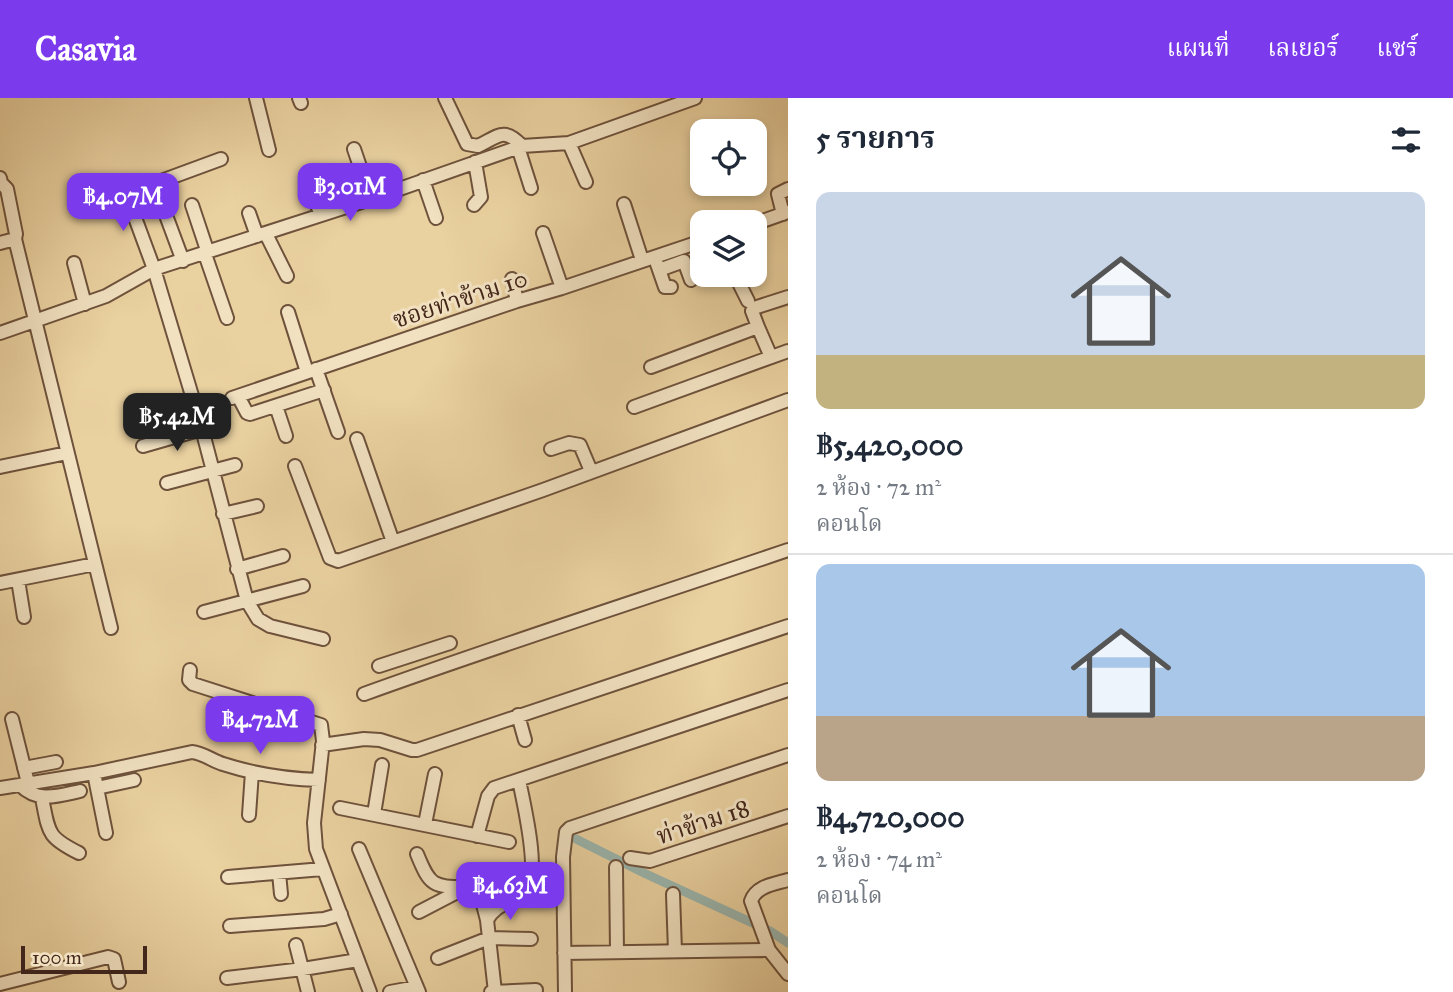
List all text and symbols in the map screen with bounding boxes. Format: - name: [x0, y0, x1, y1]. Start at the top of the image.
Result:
- text: Casavia: [35, 29, 136, 69]
- text: แผนที่: [1167, 33, 1230, 63]
- text: เลเยอร์: [1268, 33, 1339, 63]
- text: แชร์: [1377, 33, 1418, 63]
- map controls: [690, 119, 767, 287]
- button: locate: [690, 119, 767, 196]
- text: 5 รายการ: [816, 120, 935, 156]
- icon: filters: [1387, 121, 1425, 159]
- pin: ฿3.01M: [293, 164, 407, 223]
- text: ฿3.01M: [314, 172, 386, 200]
- pin: ฿4.07M: [66, 174, 180, 233]
- text: ฿4.07M: [83, 182, 163, 210]
- button: layers: [690, 210, 767, 287]
- icon: home: [1058, 238, 1184, 364]
- street label: ซอยท่าข้าม 10: [389, 263, 531, 335]
- pin: ฿5.42M: [120, 394, 234, 453]
- text: ฿5.42M: [139, 402, 215, 430]
- text: ฿5,420,000: [816, 427, 963, 463]
- text: 2 ห้อง · 72 m²: [816, 473, 941, 501]
- text: คอนโด: [816, 509, 883, 537]
- icon: home: [1058, 610, 1184, 736]
- pin: ฿4.72M: [203, 696, 317, 756]
- text: ฿4.72M: [222, 705, 298, 733]
- street label: ท่าข้าม 18: [653, 793, 753, 851]
- text: ฿4,720,000: [816, 799, 965, 835]
- text: 2 ห้อง · 74 m²: [816, 845, 942, 873]
- pin: ฿4.63M: [453, 862, 567, 922]
- text: ฿4.63M: [472, 871, 548, 899]
- text: คอนโด: [816, 881, 883, 909]
- scale bar: [21, 943, 147, 975]
- text: 100 m: [32, 946, 82, 969]

